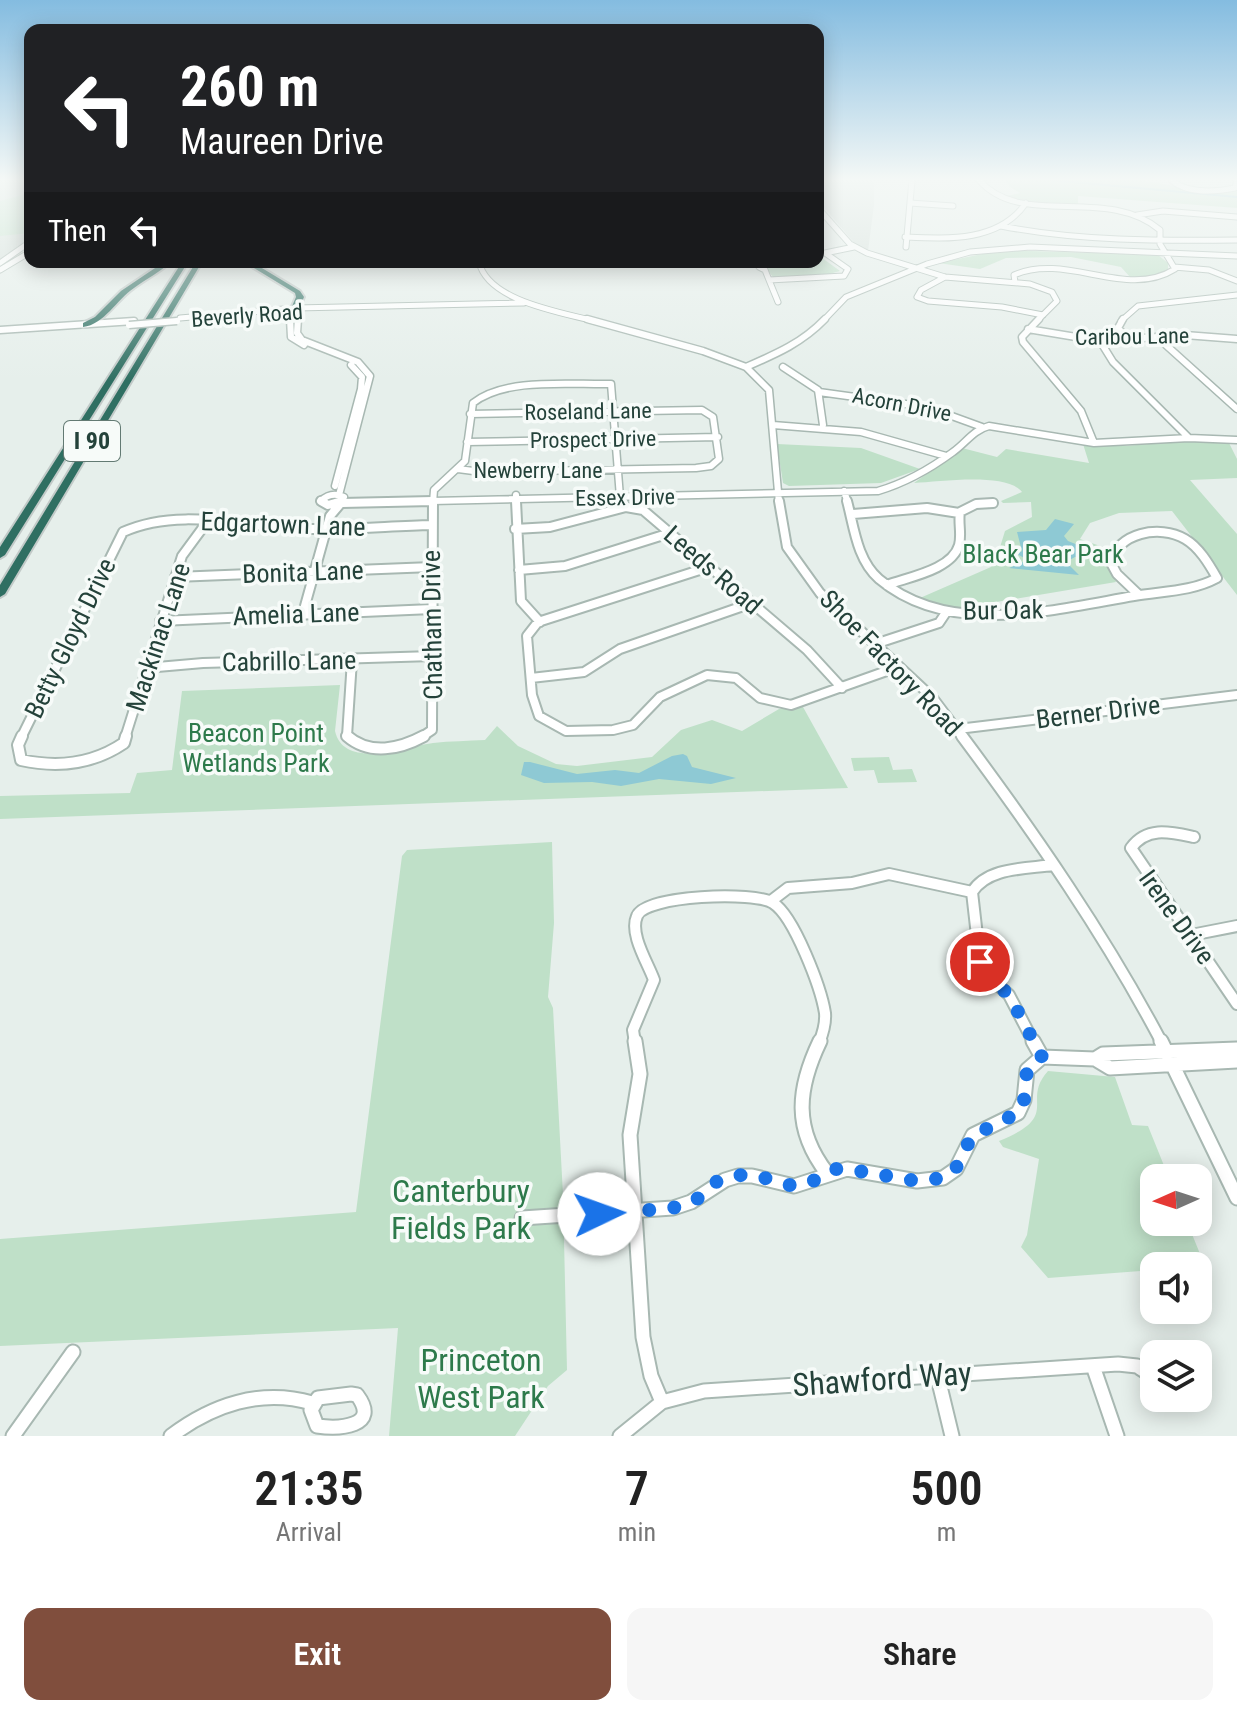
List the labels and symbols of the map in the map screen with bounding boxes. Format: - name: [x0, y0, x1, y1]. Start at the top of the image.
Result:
- street label: Beverly Road: [190, 299, 304, 332]
- street label: Caribou Lane: [1075, 323, 1189, 350]
- street label: Acorn Drive: [850, 383, 953, 426]
- street label: Roseland Lane: [524, 398, 652, 425]
- road number: I 90: [64, 421, 120, 461]
- street label: Prospect Drive: [530, 426, 656, 453]
- street label: Newberry Lane: [473, 458, 603, 483]
- street label: Essex Drive: [575, 484, 675, 511]
- street label: Edgartown Lane: [200, 506, 366, 542]
- street label: Leeds Road: [658, 519, 768, 621]
- park label: Black Bear Park: [962, 539, 1124, 569]
- street label: Chatham Drive: [416, 550, 448, 700]
- street label: Betty Gloyd Drive: [18, 553, 122, 723]
- street label: Bonita Lane: [242, 555, 364, 589]
- street label: Mackinac Lane: [120, 559, 196, 715]
- street label: Shoe Factory Road: [814, 584, 968, 742]
- street label: Bur Oak: [963, 594, 1044, 626]
- street label: Amelia Lane: [232, 597, 360, 631]
- street label: Cabrillo Lane: [222, 645, 356, 677]
- street label: Berner Drive: [1034, 690, 1162, 734]
- park label: Beacon Point Wetlands Park: [182, 718, 330, 778]
- street label: Irene Drive: [1133, 864, 1221, 970]
- pin: [946, 928, 1014, 996]
- north arrow: [1140, 1164, 1212, 1236]
- park label: Canterbury Fields Park: [391, 1172, 532, 1247]
- position arrow: [557, 1172, 641, 1256]
- park label: Princeton West Park: [417, 1341, 545, 1416]
- street label: Shawford Way: [791, 1354, 973, 1404]

